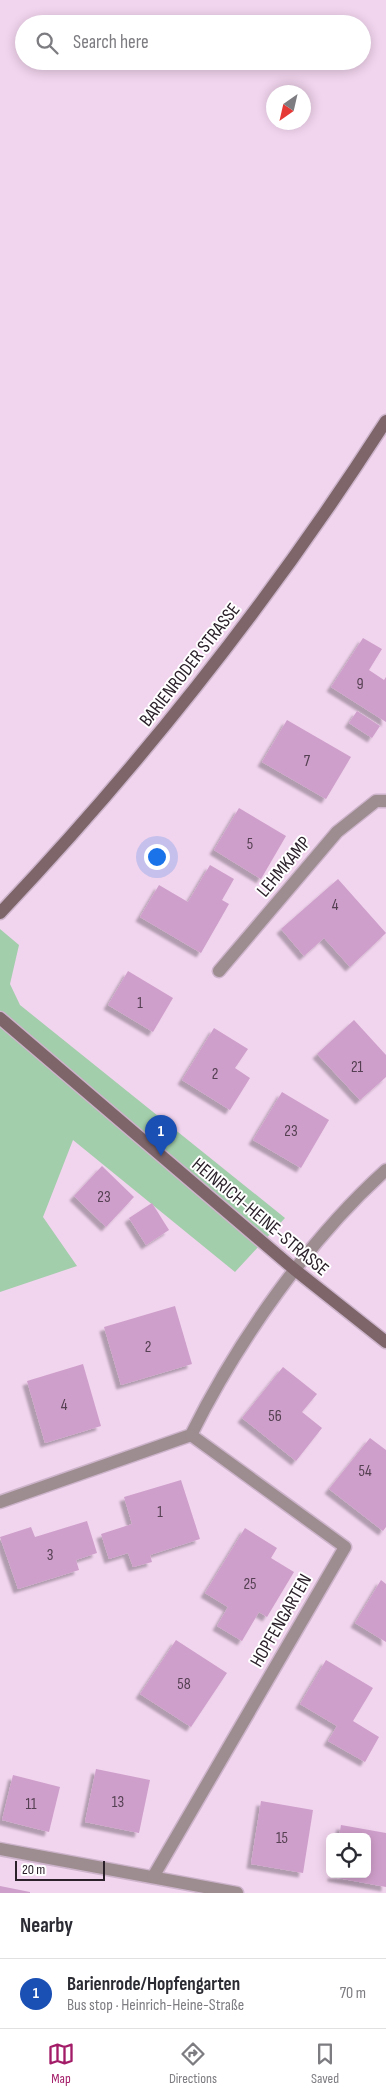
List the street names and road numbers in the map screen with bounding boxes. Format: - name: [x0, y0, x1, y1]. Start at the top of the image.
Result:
- street label: BARIENRODER STRASSE: [135, 599, 245, 731]
- street label: LEHMKAMP: [252, 832, 316, 902]
- street label: HEINRICH-HEINE-STRASSE: [187, 1153, 333, 1281]
- street label: HOPFENGARTEN: [245, 1570, 317, 1671]

